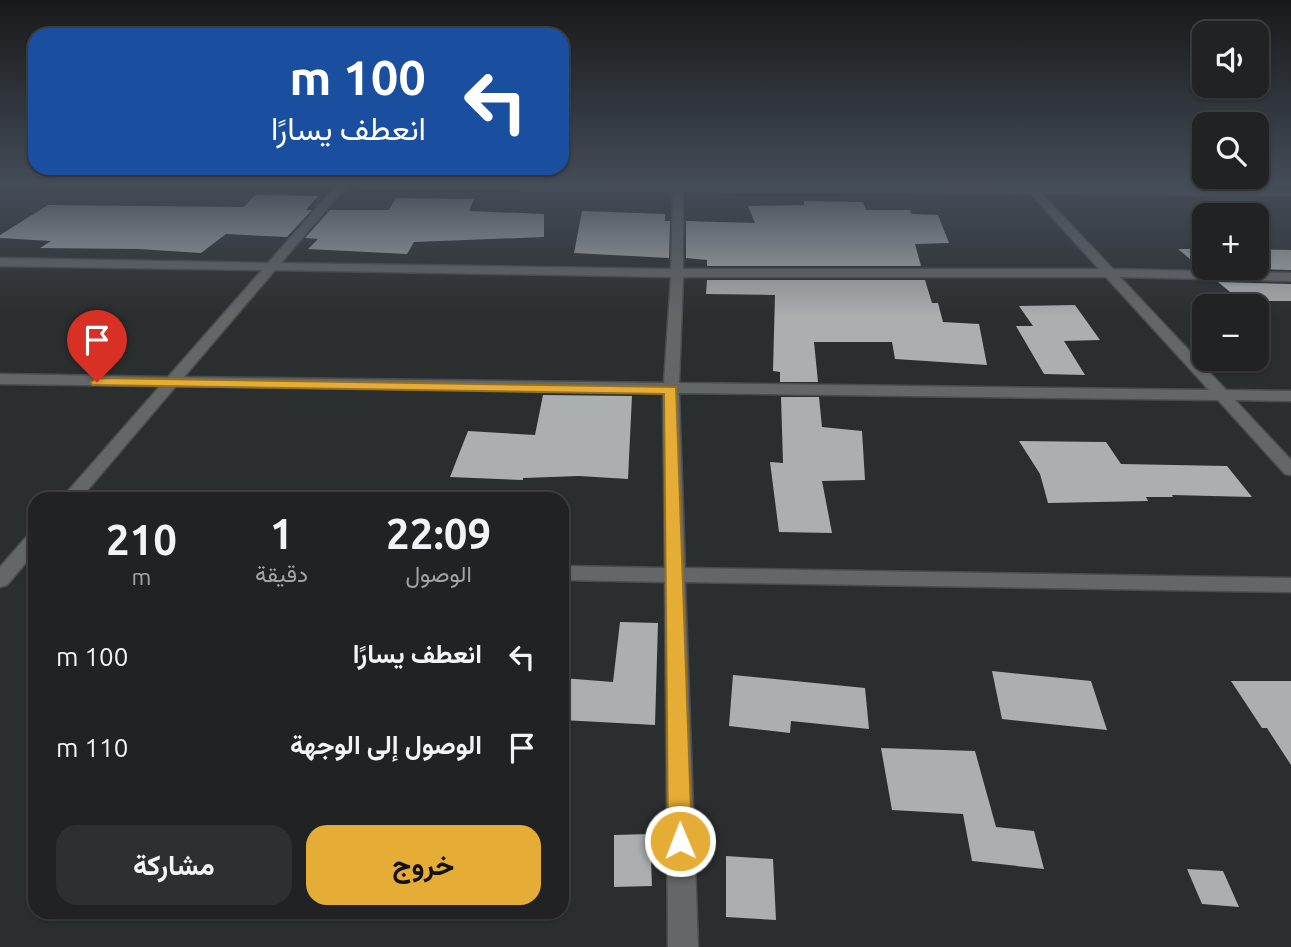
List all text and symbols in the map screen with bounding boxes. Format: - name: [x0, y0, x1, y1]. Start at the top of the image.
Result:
- map controls: [1192, 21, 1269, 371]
- button: sound: [1192, 21, 1269, 98]
- text: 100 m: [289, 49, 426, 104]
- icon: left: [450, 56, 541, 147]
- text: انعطف يسارًا: [271, 110, 426, 146]
- button: search: [1192, 112, 1269, 189]
- button: +: [1192, 203, 1269, 280]
- button: −: [1192, 294, 1269, 371]
- pin: [67, 310, 127, 382]
- icon: arrive: [78, 321, 116, 359]
- text: 1: [270, 510, 293, 557]
- text: 22:09: [386, 510, 491, 557]
- text: 210: [106, 516, 177, 563]
- text: دقيقة: [255, 561, 308, 586]
- text: الوصول: [405, 561, 472, 586]
- text: m: [132, 564, 151, 589]
- icon: left: [503, 638, 541, 676]
- text: انعطف يسارًا: [353, 639, 482, 668]
- text: 100 m: [56, 642, 128, 671]
- icon: arrive: [503, 729, 541, 767]
- text: الوصول إلى الوجهة: [290, 730, 482, 759]
- text: 110 m: [56, 733, 128, 762]
- position arrow: [643, 804, 717, 878]
- button: مشاركة: [56, 825, 292, 905]
- button: خروج: [306, 825, 541, 905]

